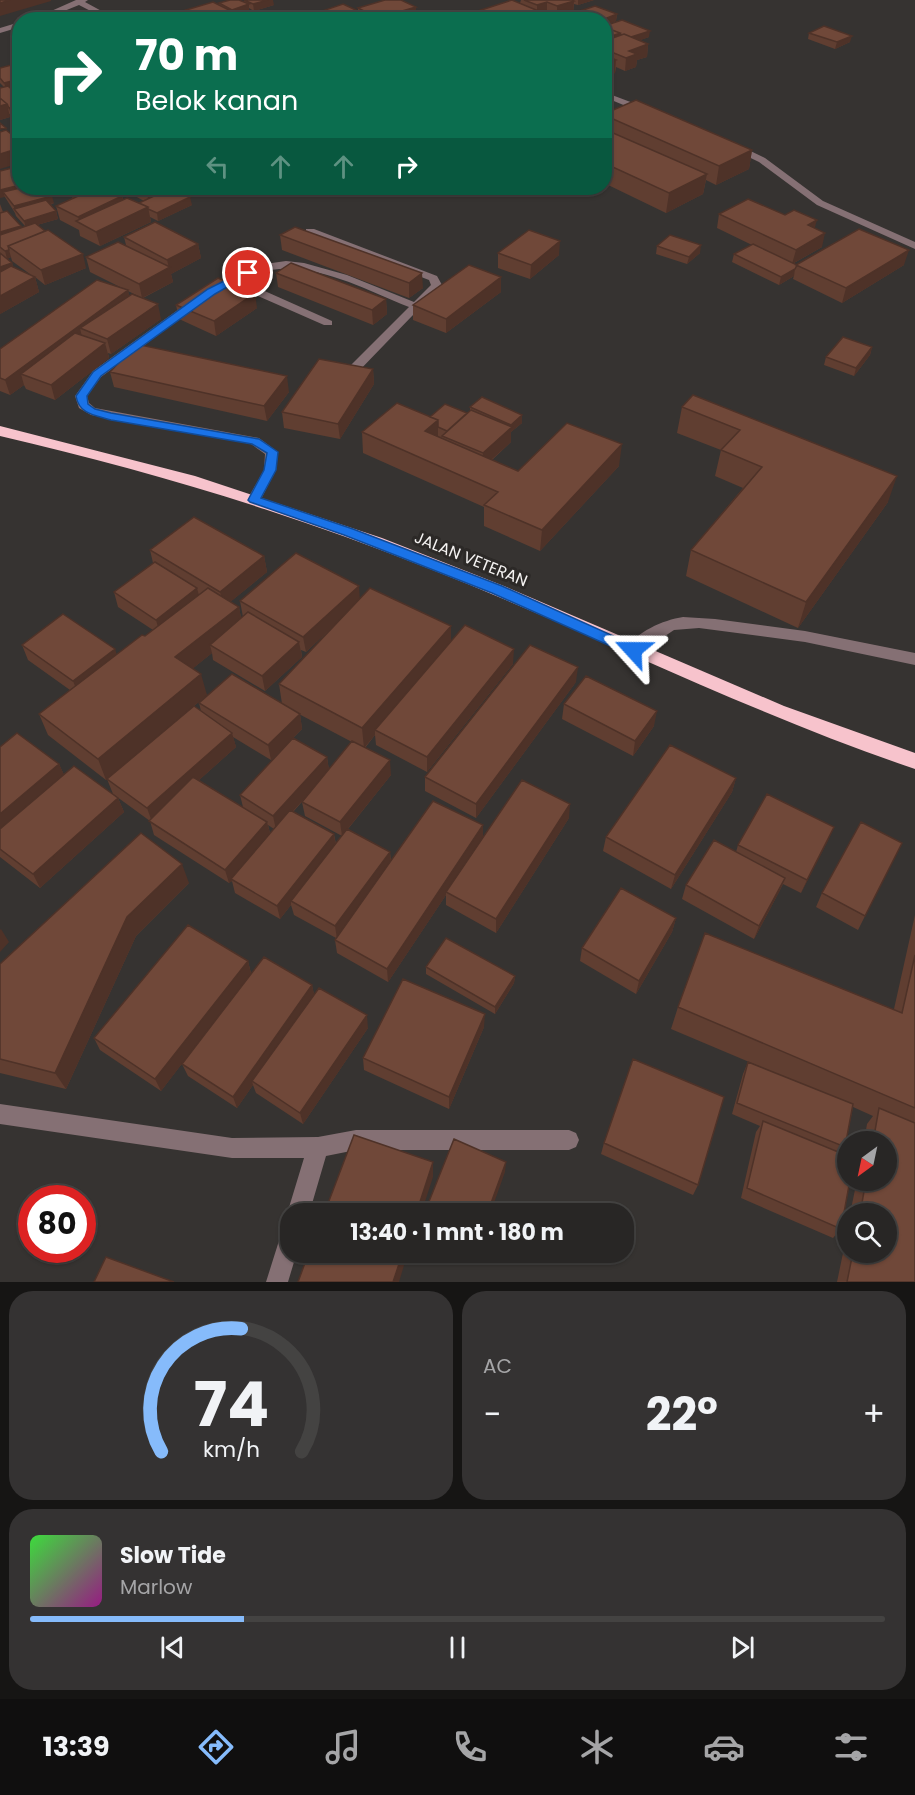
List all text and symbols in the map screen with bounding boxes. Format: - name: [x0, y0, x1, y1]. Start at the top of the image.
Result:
- text: 70 m: [135, 26, 238, 85]
- icon: right: [36, 36, 114, 114]
- text: Belok kanan: [135, 82, 298, 119]
- icon: left: [201, 150, 234, 183]
- icon: ahead: [264, 150, 297, 183]
- icon: ahead: [327, 150, 360, 183]
- icon: right: [390, 150, 423, 183]
- pin: [222, 247, 273, 298]
- icon: arrive: [231, 256, 264, 289]
- street label: JALAN VETERAN: [411, 526, 531, 592]
- position arrow: [601, 618, 665, 682]
- north arrow: [837, 1131, 897, 1191]
- map controls: [837, 1131, 897, 1263]
- speed limit sign: 80: [18, 1185, 96, 1263]
- button: search: [837, 1203, 897, 1263]
- text: 13:40 · 1 mnt · 180 m: [350, 1217, 564, 1248]
- text: AC: [483, 1352, 512, 1380]
- text: 74: [193, 1360, 269, 1448]
- text: 22°: [646, 1383, 718, 1446]
- text: −: [483, 1391, 501, 1438]
- text: +: [862, 1391, 885, 1438]
- text: km/h: [202, 1435, 260, 1466]
- text: Slow Tide: [120, 1540, 226, 1571]
- text: Marlow: [120, 1573, 192, 1601]
- icon: previous: [156, 1631, 189, 1664]
- icon: pause: [441, 1631, 474, 1664]
- icon: next: [726, 1631, 759, 1664]
- icon: directions: [195, 1726, 237, 1768]
- icon: music: [322, 1726, 364, 1768]
- icon: phone: [449, 1726, 491, 1768]
- icon: climate: [576, 1726, 618, 1768]
- icon: car: [703, 1726, 745, 1768]
- icon: filters: [830, 1726, 872, 1768]
- text: 13:39: [43, 1728, 110, 1765]

